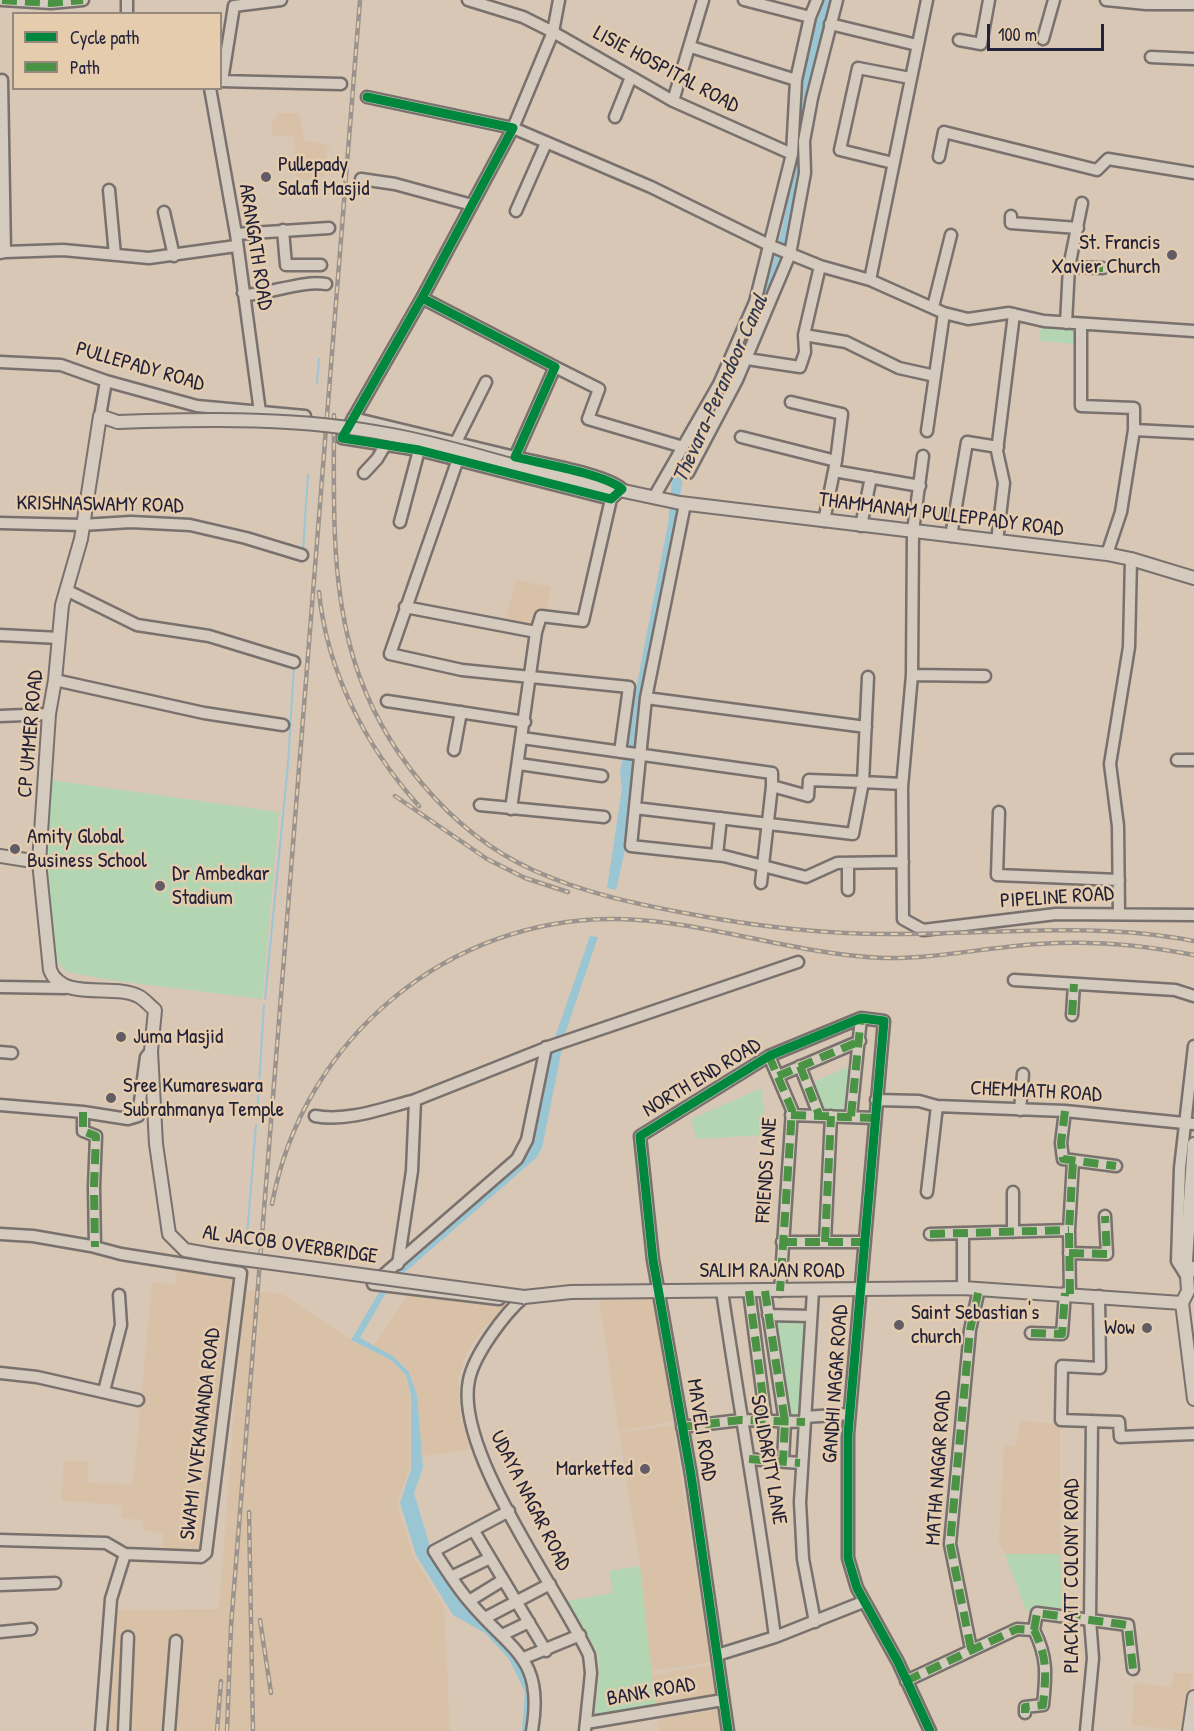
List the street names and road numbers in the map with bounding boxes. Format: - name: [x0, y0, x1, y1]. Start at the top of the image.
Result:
- street label: LISIE HOSPITAL ROAD: [589, 21, 743, 119]
- street label: ARANGATH ROAD: [233, 182, 277, 312]
- street label: PULLEPADY ROAD: [73, 337, 207, 397]
- street label: THAMMANAM PULLEPPADY ROAD: [817, 487, 1065, 543]
- street label: KRISHNASWAMY ROAD: [16, 491, 184, 519]
- street label: CP UMMER ROAD: [13, 669, 49, 799]
- street label: PIPELINE ROAD: [999, 881, 1115, 915]
- street label: NORTH END ROAD: [638, 1033, 766, 1123]
- street label: CHEMMATH ROAD: [970, 1076, 1102, 1108]
- street label: FRIENDS LANE: [751, 1116, 783, 1224]
- street label: AL JACOB OVERBRIDGE: [201, 1220, 379, 1270]
- street label: SALIM RAJAN ROAD: [699, 1258, 845, 1284]
- street label: GANDHI NAGAR ROAD: [818, 1304, 854, 1464]
- street label: SWAMI VIVEKANANDA ROAD: [176, 1327, 226, 1541]
- street label: MAVELI ROAD: [681, 1377, 721, 1483]
- street label: MATHA NAGAR ROAD: [921, 1390, 957, 1546]
- street label: SOLIDARITY LANE: [744, 1393, 792, 1527]
- street label: UDAYA NAGAR ROAD: [484, 1427, 576, 1575]
- street label: PLACKATT COLONY ROAD: [1059, 1479, 1085, 1673]
- street label: BANK ROAD: [605, 1672, 697, 1712]

